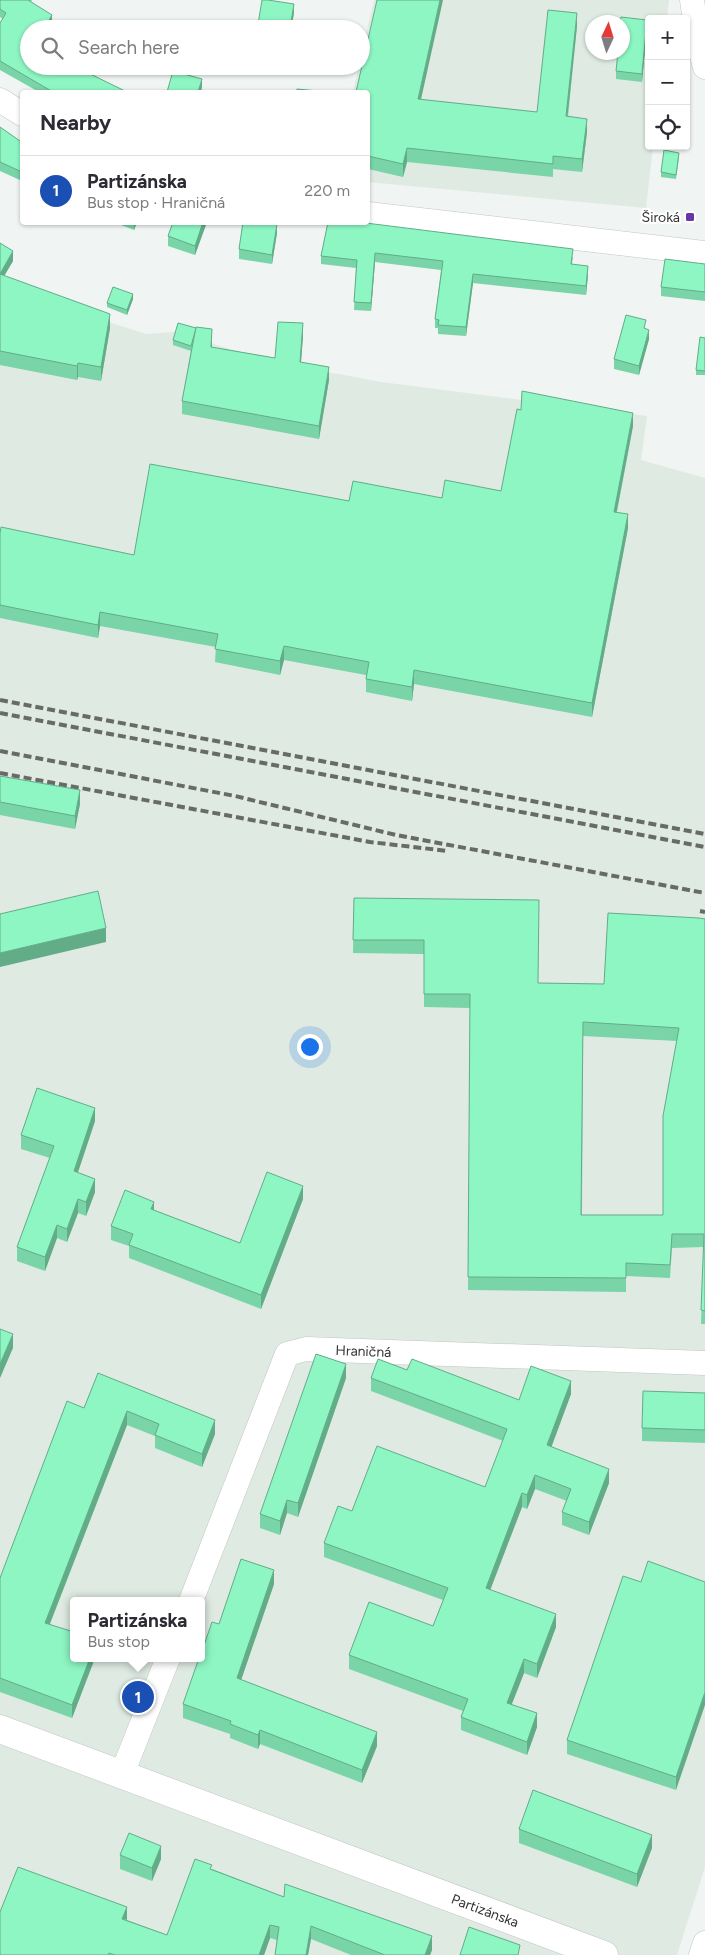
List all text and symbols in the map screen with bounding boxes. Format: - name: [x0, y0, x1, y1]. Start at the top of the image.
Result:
- north arrow: [585, 15, 630, 60]
- map controls: [645, 15, 690, 150]
- button: +: [645, 15, 690, 60]
- search box: [20, 20, 370, 75]
- icon: search: [38, 34, 66, 62]
- text: Search here: [78, 36, 180, 59]
- button: −: [645, 60, 690, 105]
- button: locate: [645, 105, 690, 150]
- text: Nearby: [40, 110, 111, 135]
- text: Partizánska: [87, 170, 187, 193]
- text: 1: [53, 181, 59, 200]
- text: 220 m: [304, 181, 350, 200]
- text: Bus stop · Hraničná: [87, 193, 225, 212]
- place label: Široká: [642, 209, 680, 226]
- marker: Široká: [684, 211, 696, 223]
- your location: [297, 1034, 323, 1060]
- street label: Hraničná: [335, 1342, 392, 1361]
- popup: [70, 1597, 205, 1662]
- text: Partizánska: [88, 1609, 187, 1632]
- text: Bus stop: [88, 1632, 150, 1651]
- pin: 1: [122, 1678, 154, 1716]
- street label: Partizánska: [449, 1891, 521, 1931]

